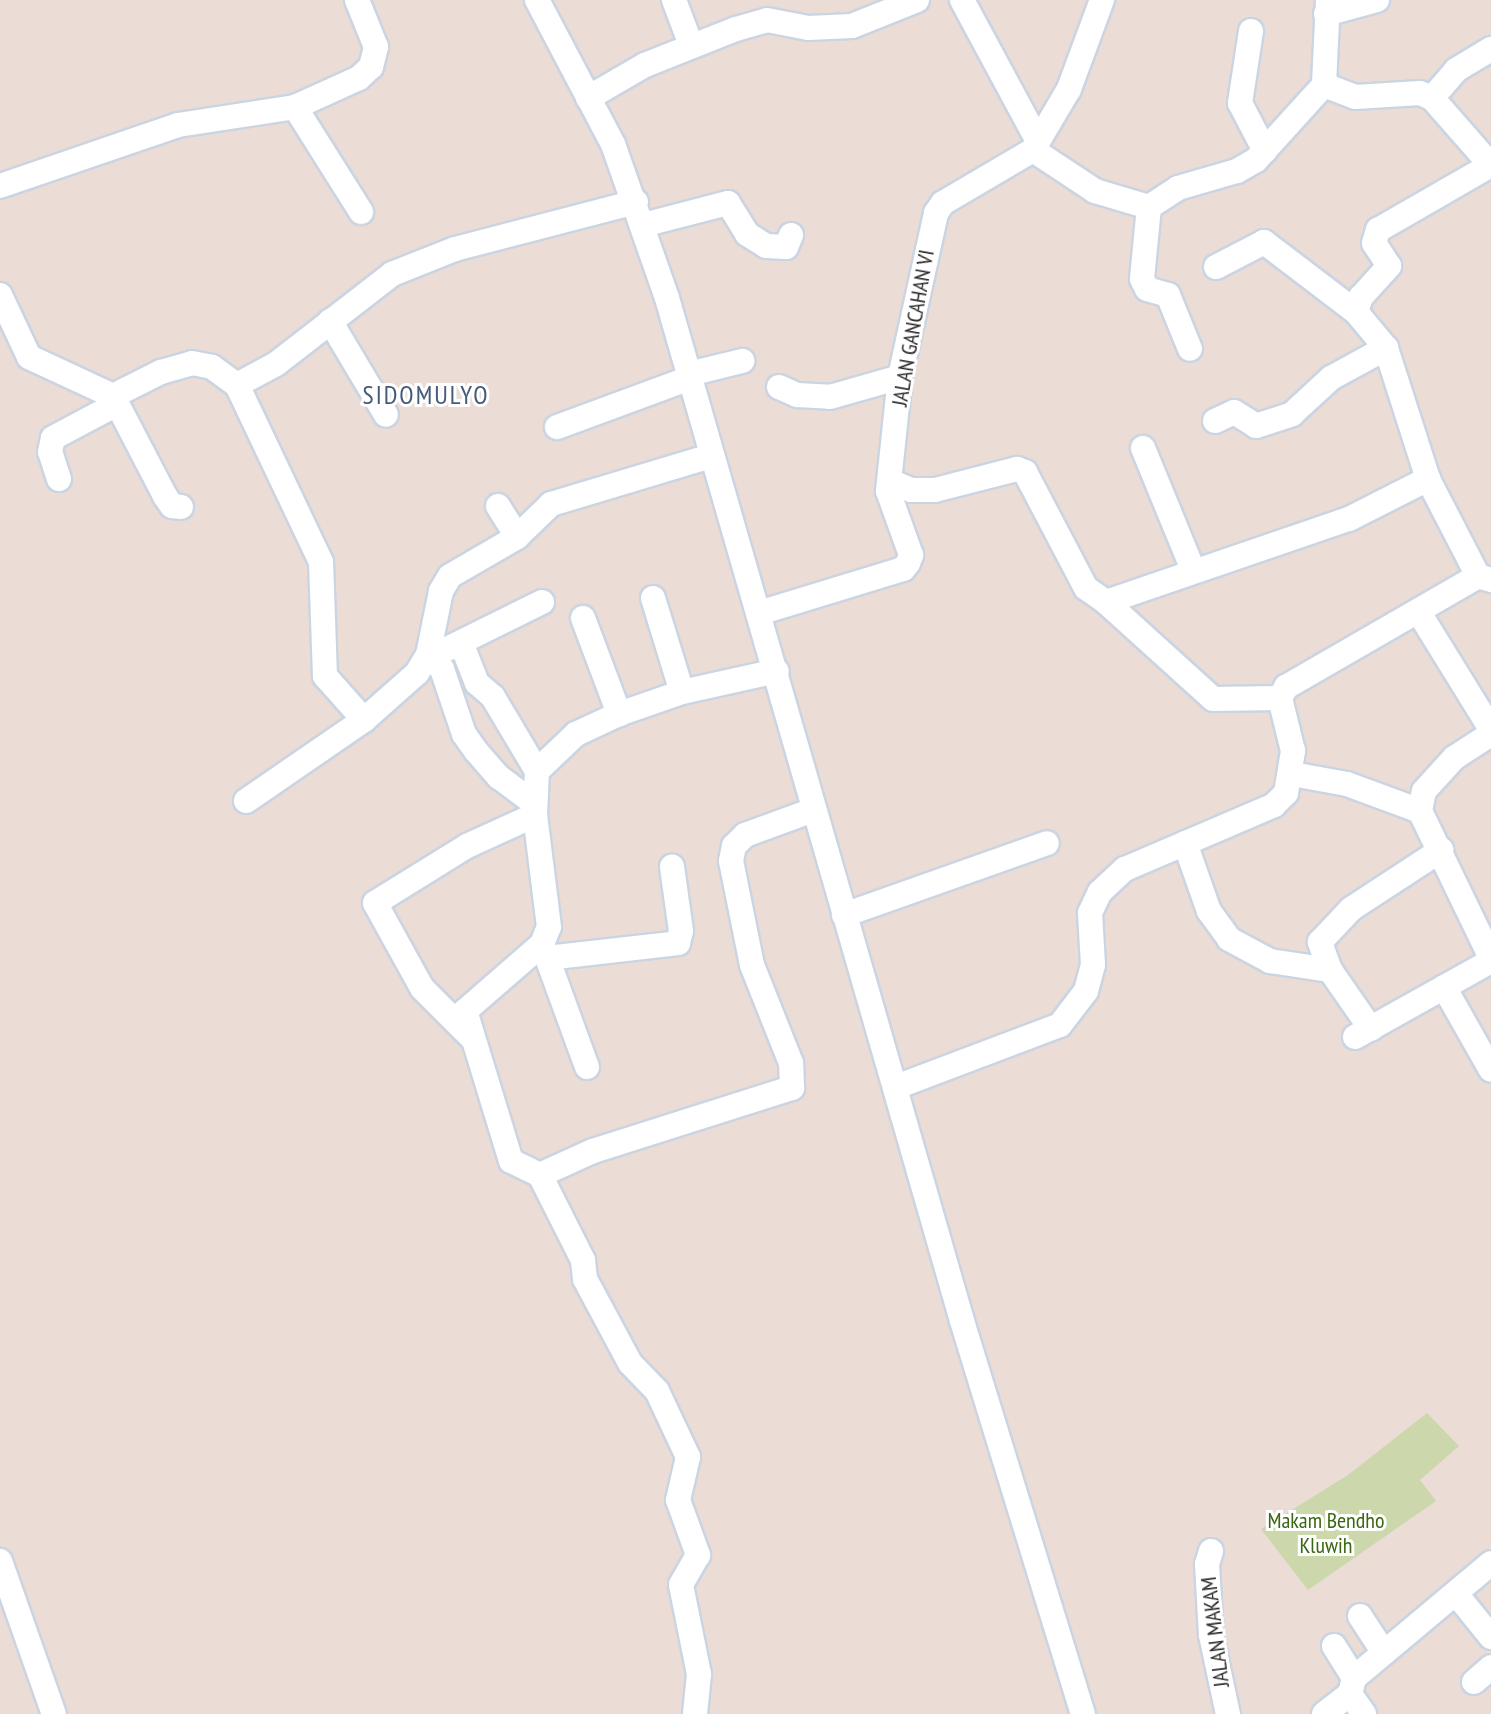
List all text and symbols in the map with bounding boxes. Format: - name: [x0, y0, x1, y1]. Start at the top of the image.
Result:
- street label: JALAN GANCAHAN VI: [886, 247, 940, 409]
- district label: SIDOMULYO: [363, 379, 489, 411]
- park label: Makam Bendho Kluwih: [1268, 1507, 1384, 1558]
- street label: JALAN MAKAM: [1195, 1575, 1235, 1689]

